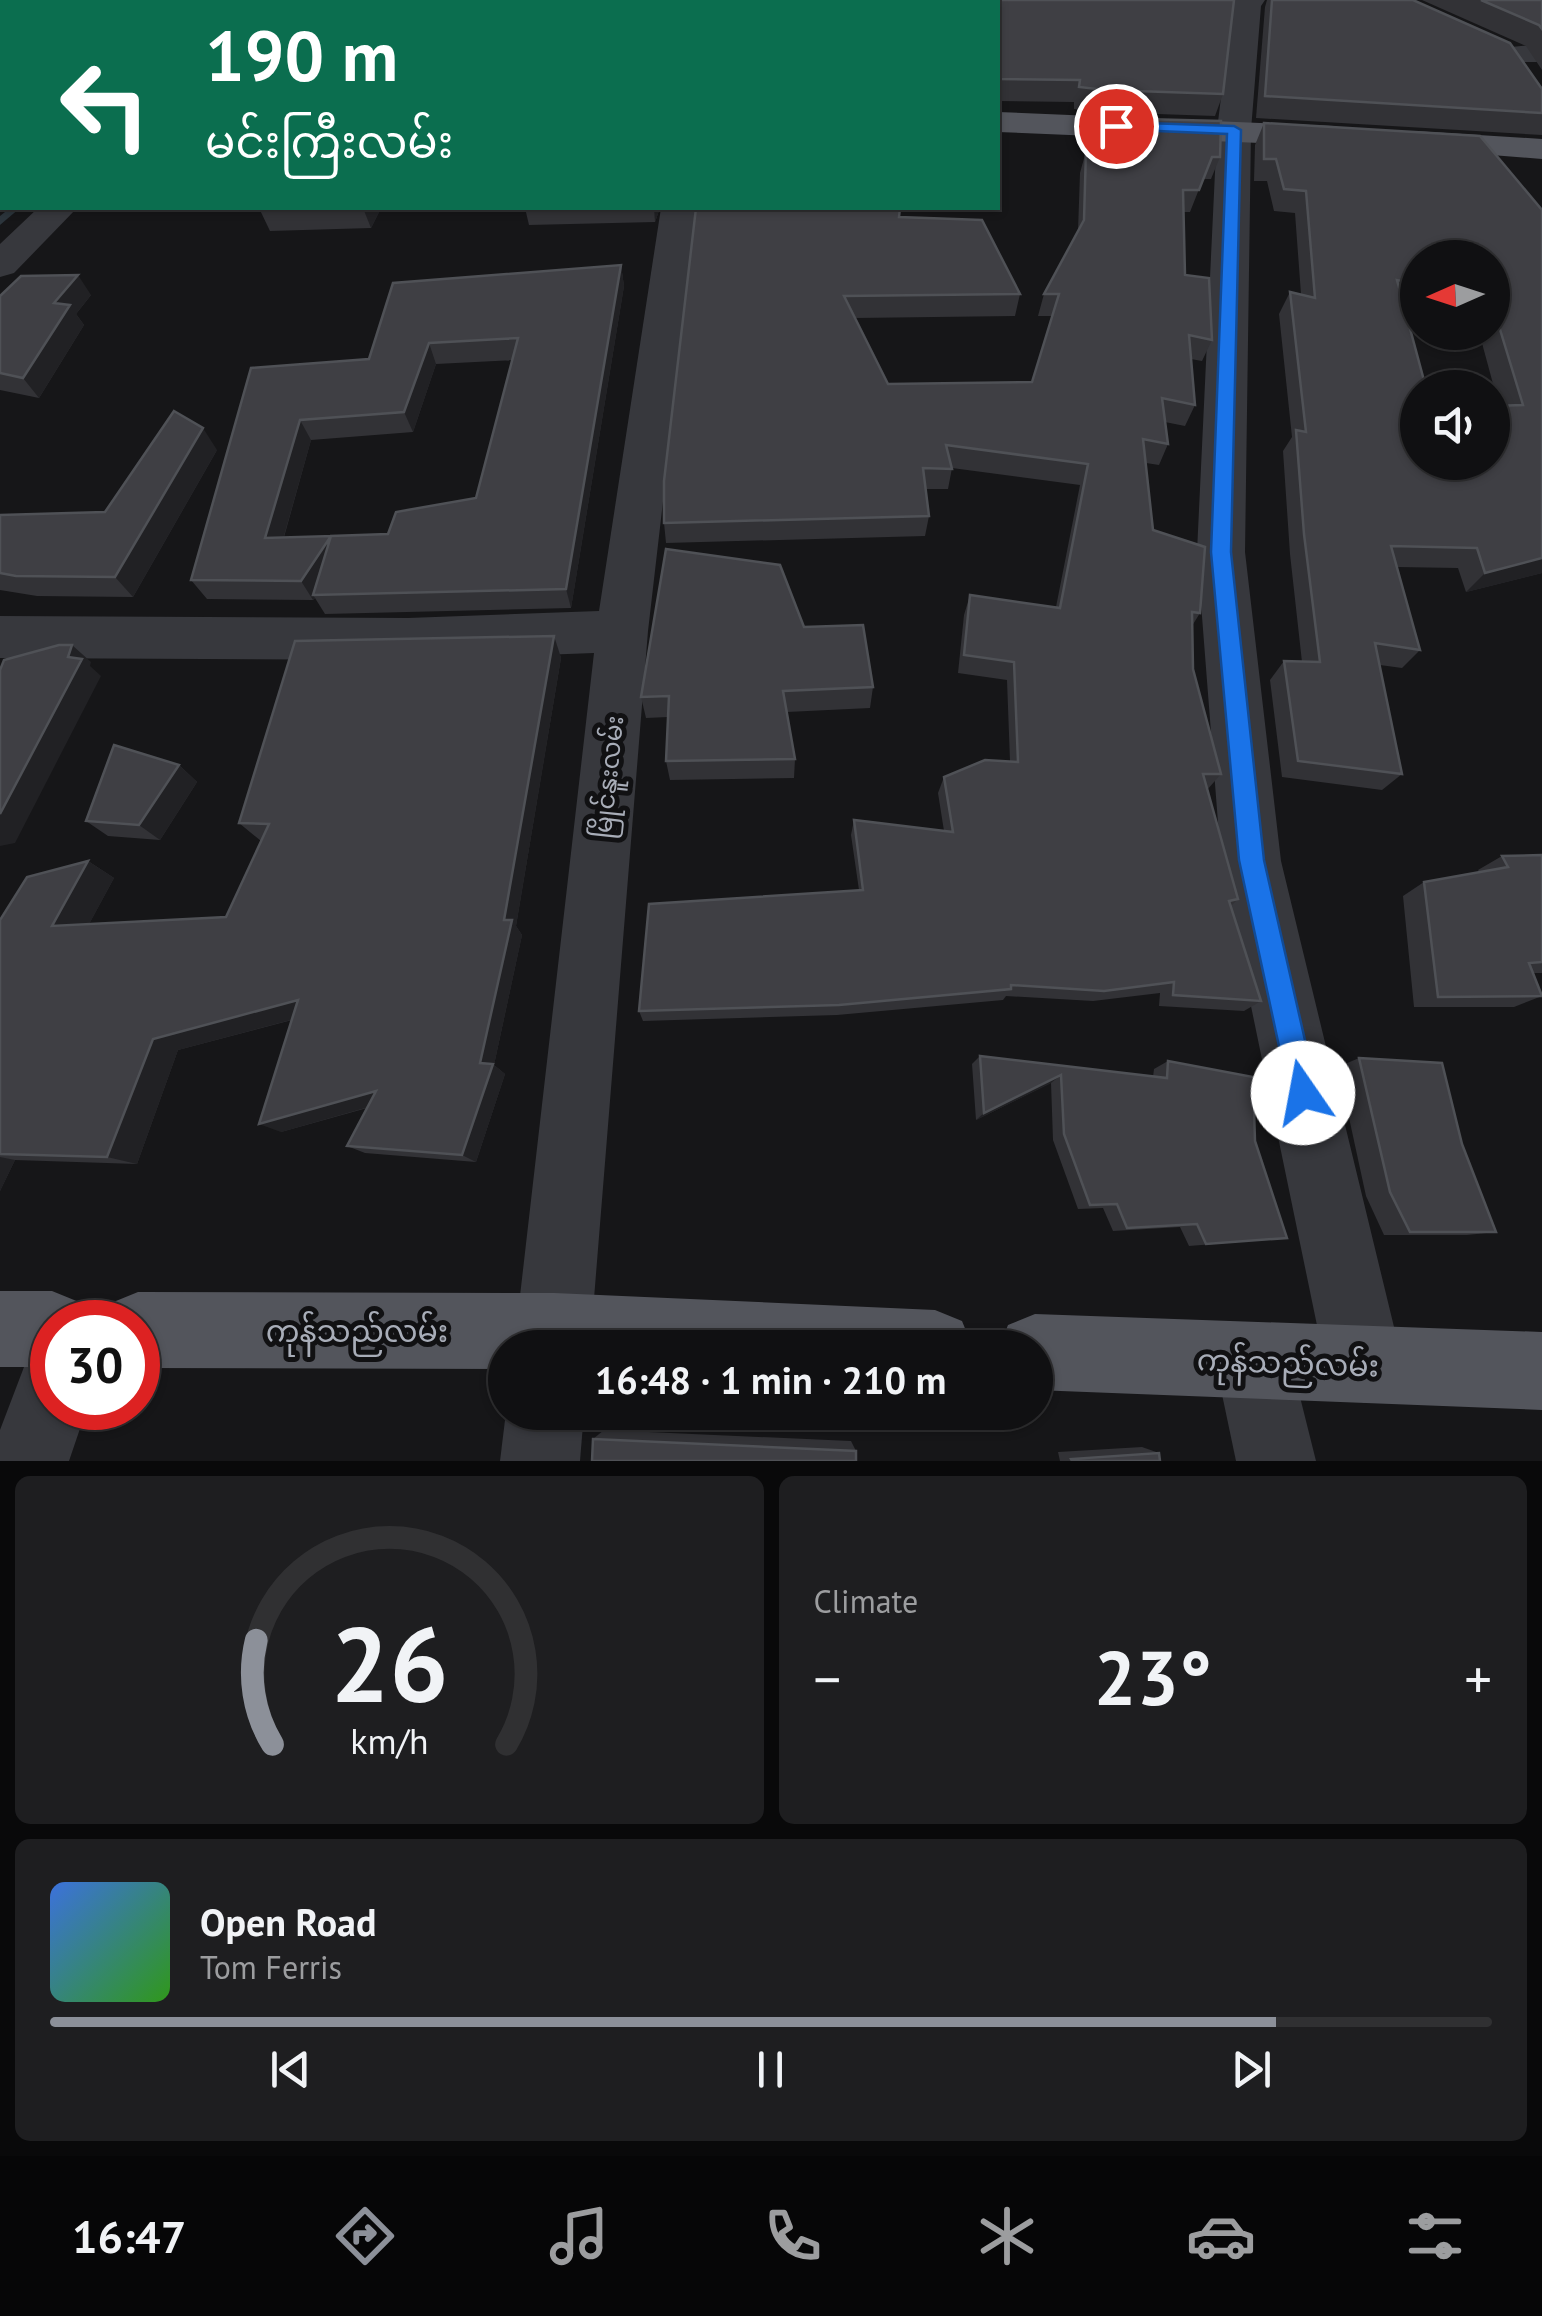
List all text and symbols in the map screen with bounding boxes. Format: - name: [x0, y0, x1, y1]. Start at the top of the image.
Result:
- text: 190 m: [205, 10, 398, 100]
- icon: left: [40, 40, 170, 170]
- pin: [1074, 84, 1159, 169]
- icon: arrive: [1089, 99, 1144, 154]
- text: မင်းကြီးလမ်း: [205, 112, 453, 170]
- north arrow: [1400, 240, 1510, 350]
- map controls: [1400, 240, 1510, 480]
- button: sound: [1400, 370, 1510, 480]
- street label: မြိုင်နူးလမ်း: [585, 714, 635, 841]
- position arrow: [1251, 1041, 1355, 1145]
- speed limit sign: 30: [30, 1300, 160, 1430]
- street label: ကုန်သည်လမ်း: [266, 1310, 448, 1357]
- street label: ကုန်သည်လမ်း: [1196, 1338, 1380, 1392]
- text: 16:48 · 1 min · 210 m: [595, 1355, 946, 1404]
- text: Climate: [814, 1580, 918, 1622]
- text: 26: [330, 1596, 448, 1731]
- text: 23°: [1094, 1629, 1212, 1726]
- text: −: [814, 1643, 841, 1714]
- text: +: [1464, 1643, 1492, 1714]
- text: km/h: [350, 1718, 428, 1764]
- text: Open Road: [200, 1897, 376, 1946]
- text: Tom Ferris: [200, 1946, 342, 1988]
- icon: previous: [263, 2042, 318, 2097]
- icon: pause: [743, 2042, 798, 2097]
- icon: next: [1224, 2042, 1279, 2097]
- icon: directions: [330, 2201, 400, 2271]
- icon: music: [544, 2201, 614, 2271]
- icon: phone: [758, 2201, 828, 2271]
- icon: climate: [972, 2201, 1042, 2271]
- icon: car: [1186, 2201, 1256, 2271]
- icon: filters: [1400, 2201, 1470, 2271]
- text: 16:47: [72, 2207, 186, 2265]

